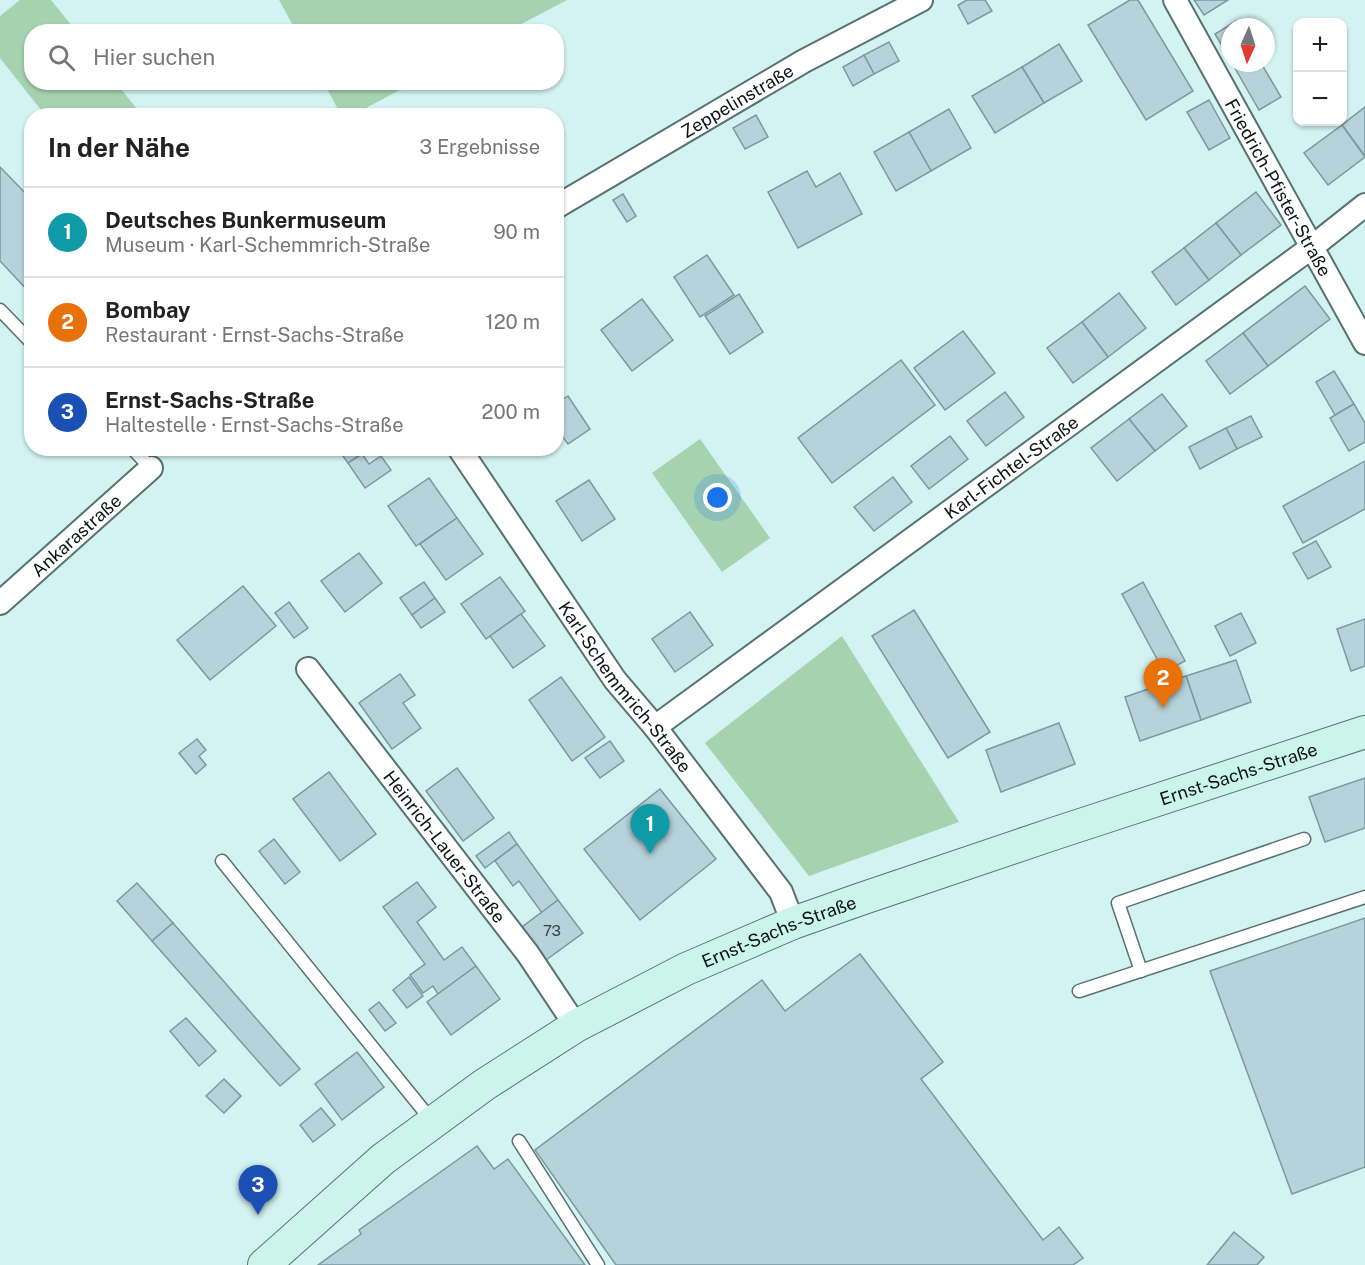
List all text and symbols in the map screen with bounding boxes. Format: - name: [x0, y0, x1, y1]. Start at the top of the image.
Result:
- north arrow: [1221, 18, 1275, 72]
- map controls: [1293, 18, 1347, 126]
- button: +: [1293, 18, 1347, 72]
- search box: [24, 24, 564, 90]
- icon: search: [45, 41, 78, 74]
- text: Hier suchen: [93, 44, 215, 70]
- street label: Zeppelinstraße: [677, 59, 797, 142]
- button: −: [1293, 72, 1347, 126]
- street label: Friedrich-Pfister-Straße: [1221, 95, 1336, 280]
- text: In der Nähe: [48, 132, 190, 163]
- text: 3 Ergebnisse: [419, 135, 540, 159]
- text: Deutsches Bunkermuseum: [105, 207, 386, 233]
- text: 1: [63, 220, 72, 244]
- text: 90 m: [493, 220, 540, 244]
- text: Museum · Karl-Schemmrich-Straße: [105, 233, 430, 257]
- text: Bombay: [105, 297, 190, 323]
- text: 2: [61, 310, 74, 334]
- text: 120 m: [486, 310, 540, 334]
- text: Restaurant · Ernst-Sachs-Straße: [105, 323, 404, 347]
- text: Ernst-Sachs-Straße: [105, 387, 315, 413]
- text: 3: [61, 400, 74, 424]
- text: 200 m: [482, 400, 540, 424]
- street label: Karl-Fichtel-Straße: [940, 411, 1082, 523]
- text: Haltestelle · Ernst-Sachs-Straße: [105, 413, 403, 437]
- your location: [703, 483, 732, 512]
- street label: Ankarastraße: [27, 490, 125, 581]
- street label: Karl-Schemmrich-Straße: [555, 597, 696, 776]
- pin: 2: [1144, 658, 1182, 708]
- street label: Ernst-Sachs-Straße: [1157, 738, 1320, 809]
- street label: Heinrich-Lauer-Straße: [380, 766, 510, 927]
- pin: 1: [630, 804, 670, 854]
- street label: Ernst-Sachs-Straße: [698, 891, 859, 972]
- house number: 73: [543, 922, 561, 939]
- pin: 3: [238, 1166, 278, 1215]

